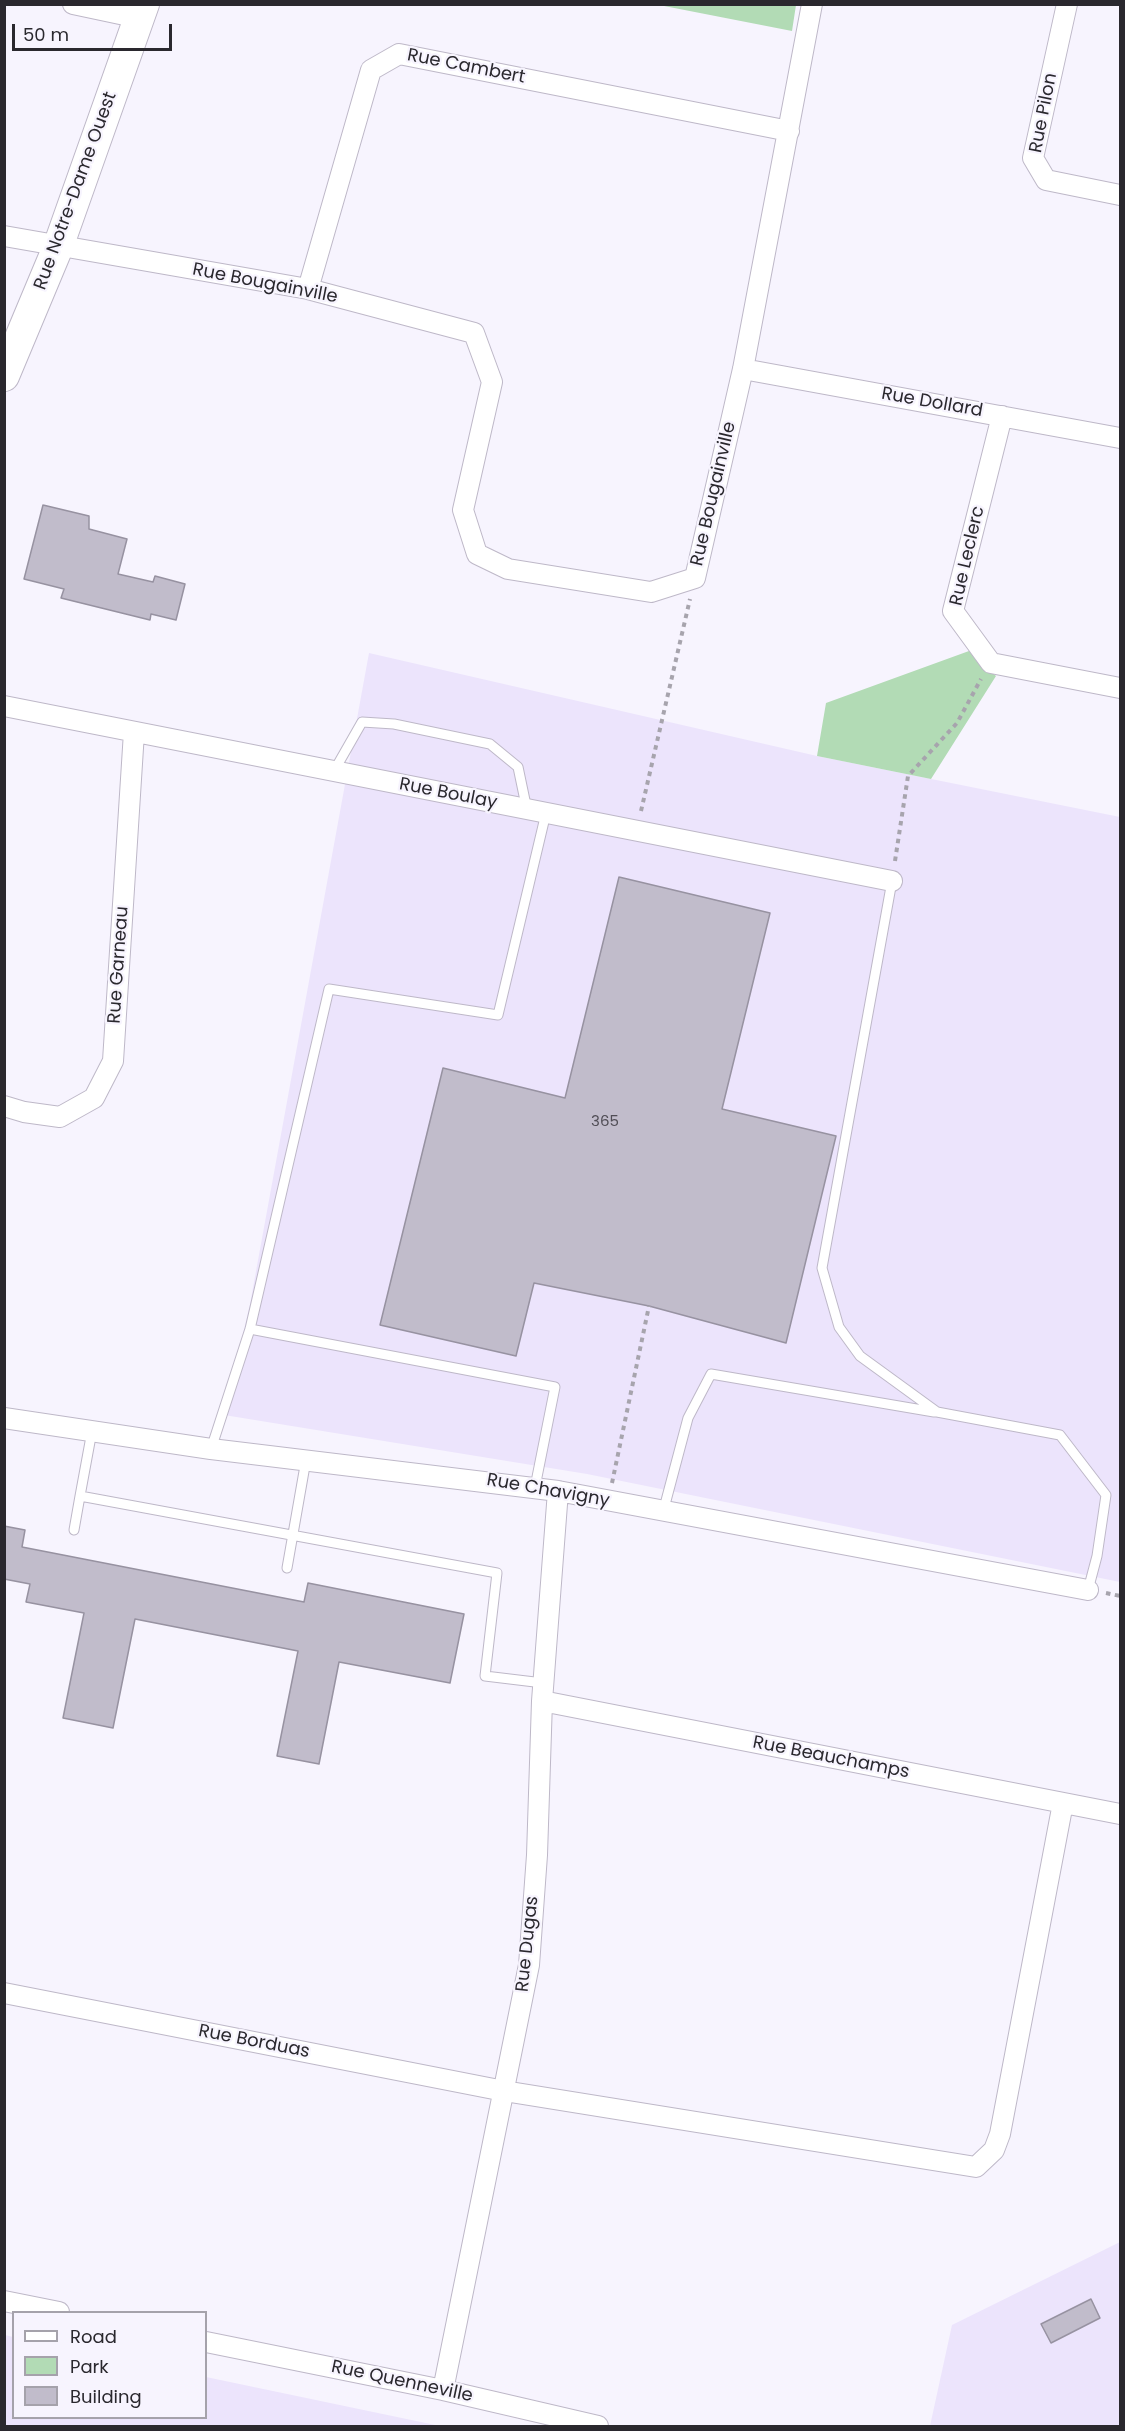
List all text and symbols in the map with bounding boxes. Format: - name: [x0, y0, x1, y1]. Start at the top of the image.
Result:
- scale bar: [15, 12, 176, 50]
- text: 50 m: [23, 22, 69, 47]
- street label: Rue Cambert: [405, 45, 527, 89]
- street label: Rue Pilon: [1026, 71, 1062, 155]
- street label: Rue Notre-Dame Ouest: [30, 89, 122, 293]
- street label: Rue Bougainville: [191, 259, 339, 309]
- street label: Rue Dollard: [880, 383, 984, 423]
- street label: Rue Bougainville: [687, 420, 741, 568]
- street label: Rue Leclerc: [946, 504, 990, 608]
- street label: Rue Boulay: [397, 774, 499, 814]
- street label: Rue Garneau: [104, 906, 134, 1024]
- house number: 365: [591, 1113, 619, 1131]
- street label: Rue Chavigny: [485, 1470, 611, 1512]
- street label: Rue Beauchamps: [751, 1732, 911, 1784]
- street label: Rue Dugas: [512, 1895, 544, 1993]
- street label: Rue Borduas: [197, 2021, 311, 2063]
- legend: [12, 2311, 207, 2419]
- text: Road: [70, 2324, 117, 2349]
- text: Park: [70, 2354, 109, 2379]
- street label: Rue Quenneville: [329, 2356, 475, 2408]
- text: Building: [70, 2384, 142, 2409]

